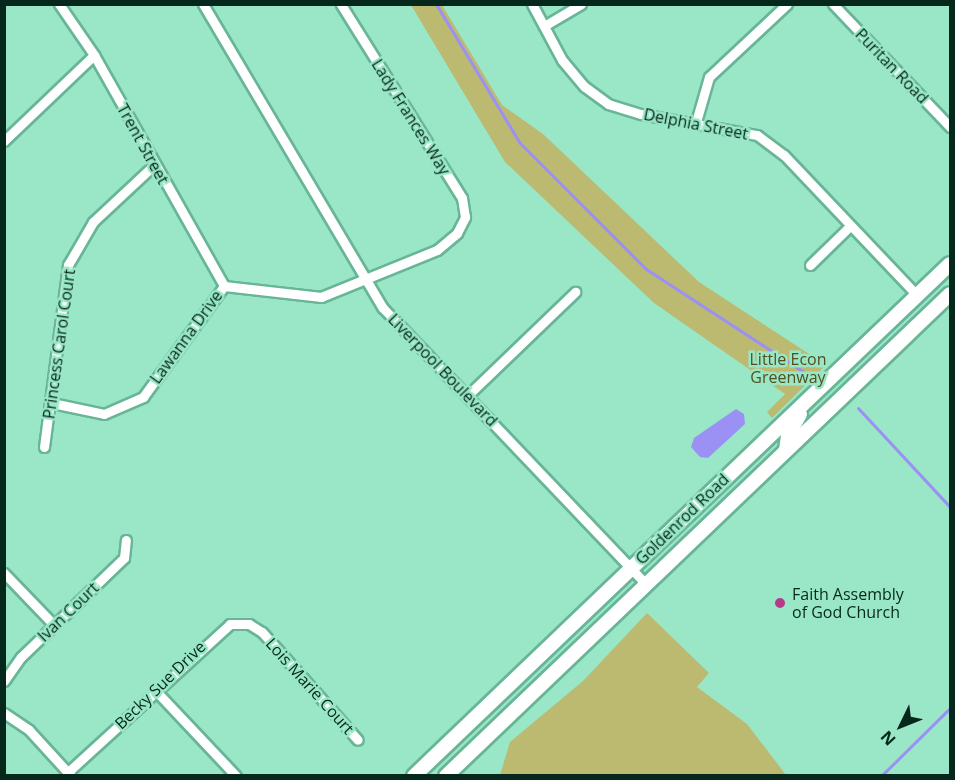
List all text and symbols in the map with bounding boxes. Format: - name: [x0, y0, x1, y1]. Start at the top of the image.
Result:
- street label: Puritan Road: [851, 25, 933, 107]
- street label: Lady Frances Way: [368, 56, 454, 178]
- street label: Trent Street: [113, 101, 173, 187]
- street label: Delphia Street: [642, 104, 750, 144]
- street label: Princess Carol Court: [39, 268, 79, 420]
- street label: Lawanna Drive: [146, 287, 226, 387]
- street label: Liverpool Boulevard: [384, 310, 502, 430]
- park label: Little Econ Greenway: [750, 349, 826, 387]
- street label: Goldenrod Road: [631, 470, 733, 568]
- street label: Ivan Court: [34, 578, 102, 646]
- place label: Faith Assembly of God Church: [792, 584, 904, 622]
- marker: Faith Assembly of God Church: [773, 596, 787, 610]
- street label: Lois Marie Court: [262, 634, 358, 738]
- street label: Becky Sue Drive: [111, 637, 209, 733]
- north arrow: [871, 696, 931, 756]
- text: N: [875, 726, 900, 751]

